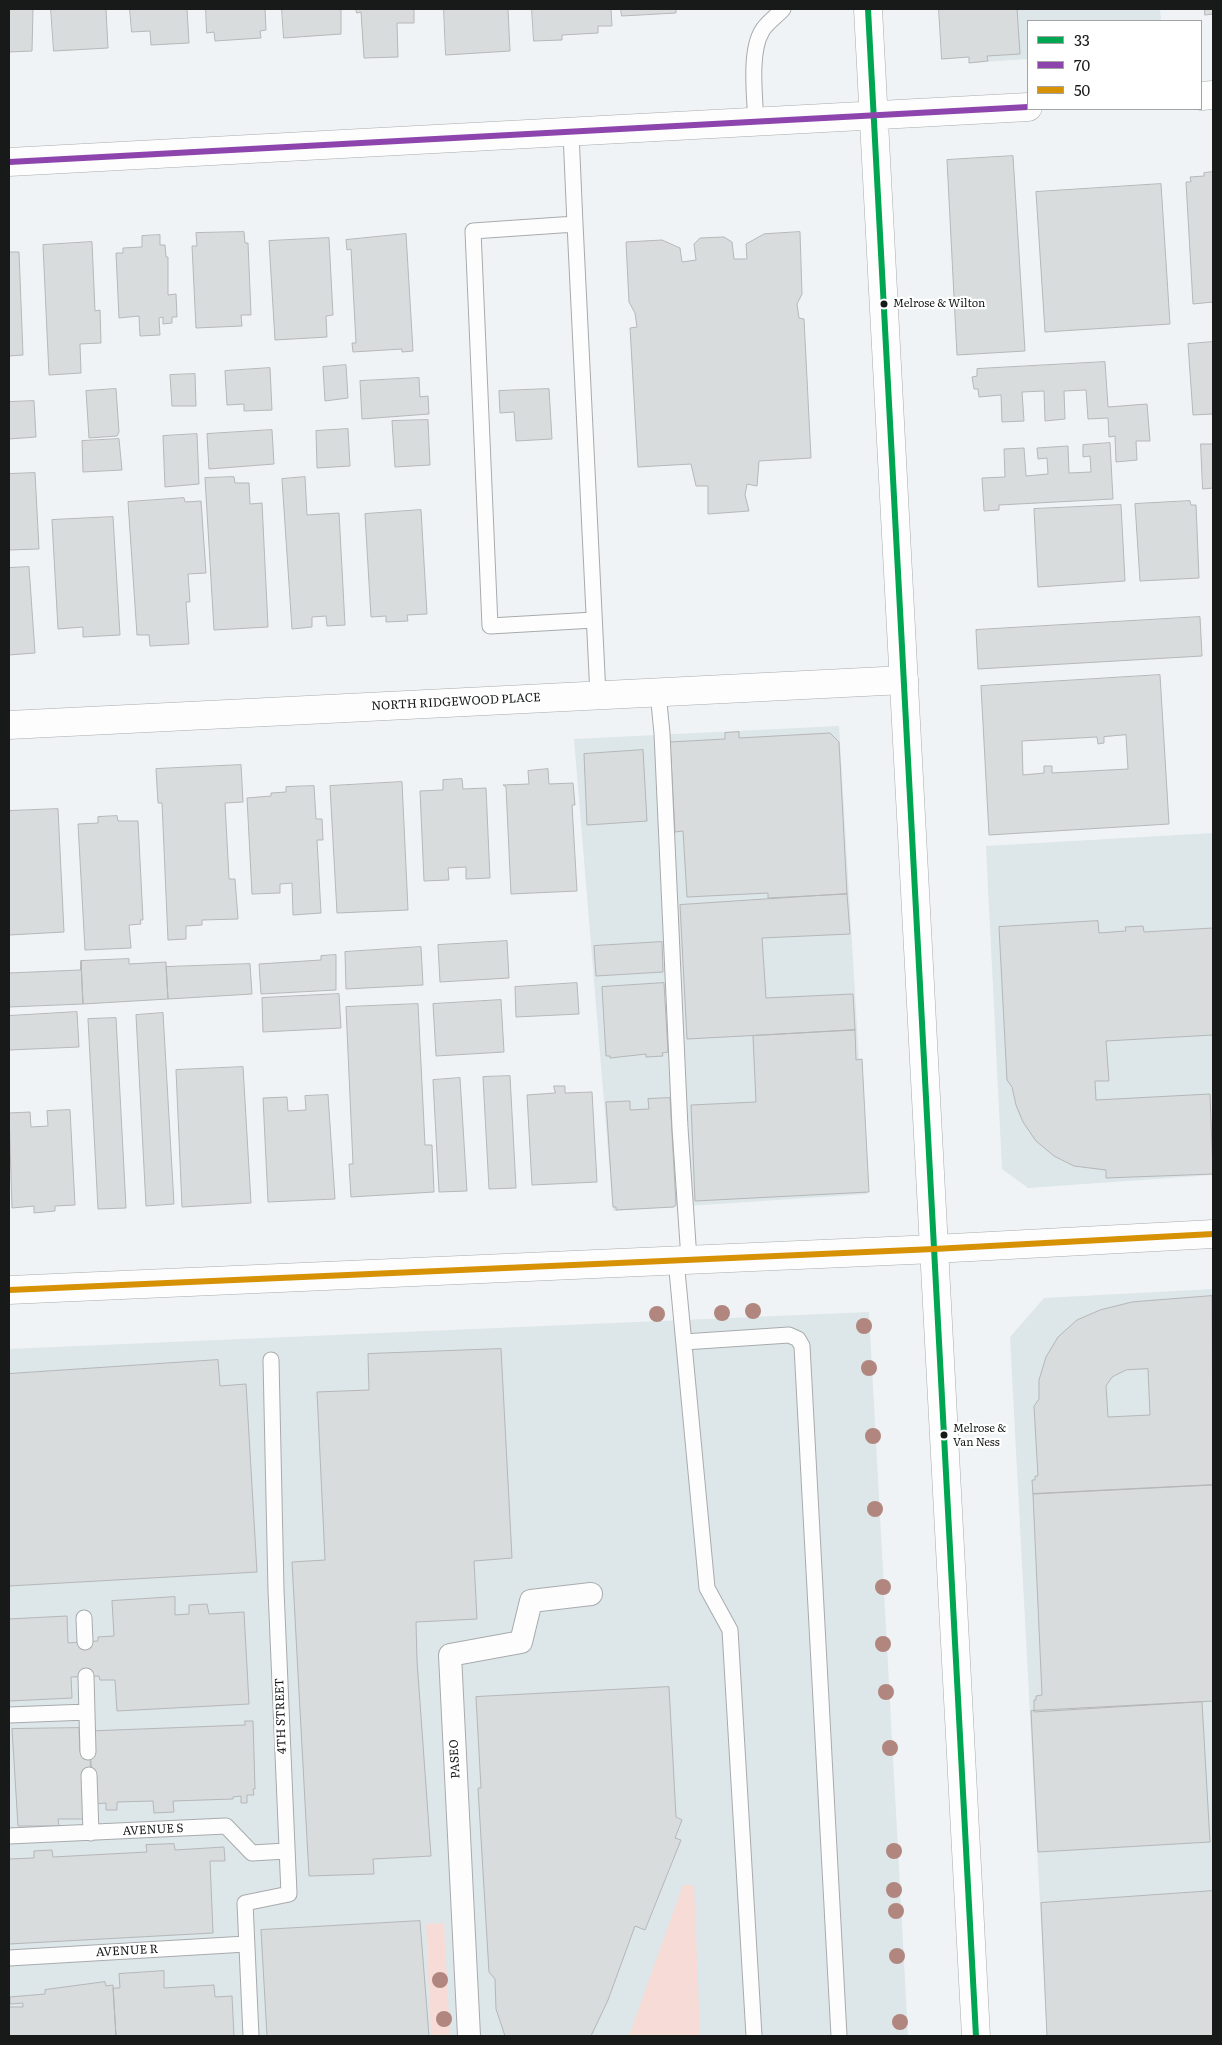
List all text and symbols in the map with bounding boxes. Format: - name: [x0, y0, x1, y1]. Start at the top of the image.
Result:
- legend: [1027, 20, 1202, 110]
- text: 33: [1074, 28, 1090, 51]
- text: 70: [1074, 53, 1090, 76]
- text: 50: [1074, 78, 1090, 101]
- place label: Melrose & Wilton: [893, 297, 985, 311]
- marker: Melrose & Wilton: [879, 299, 889, 309]
- street label: NORTH RIDGEWOOD PLACE: [371, 690, 541, 714]
- place label: Melrose & Van Ness: [953, 1422, 1006, 1448]
- marker: Melrose & Van Ness: [939, 1430, 949, 1440]
- street label: 4TH STREET: [272, 1678, 290, 1754]
- street label: PASEO: [447, 1739, 463, 1779]
- street label: AVENUE S: [122, 1821, 184, 1839]
- street label: AVENUE R: [95, 1942, 159, 1960]

